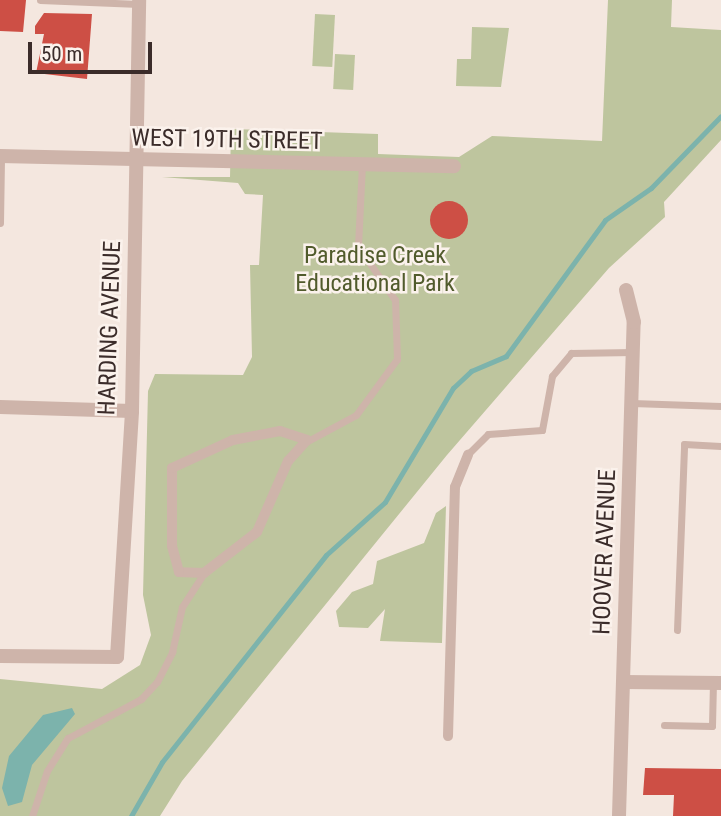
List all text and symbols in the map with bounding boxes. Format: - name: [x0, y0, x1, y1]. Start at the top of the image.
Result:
- scale bar: [32, 28, 156, 72]
- text: 50 m: [41, 42, 82, 66]
- street label: WEST 19TH STREET: [131, 124, 323, 156]
- street label: HARDING AVENUE: [93, 240, 127, 416]
- park label: Paradise Creek Educational Park: [295, 242, 455, 298]
- street label: HOOVER AVENUE: [588, 469, 622, 635]

